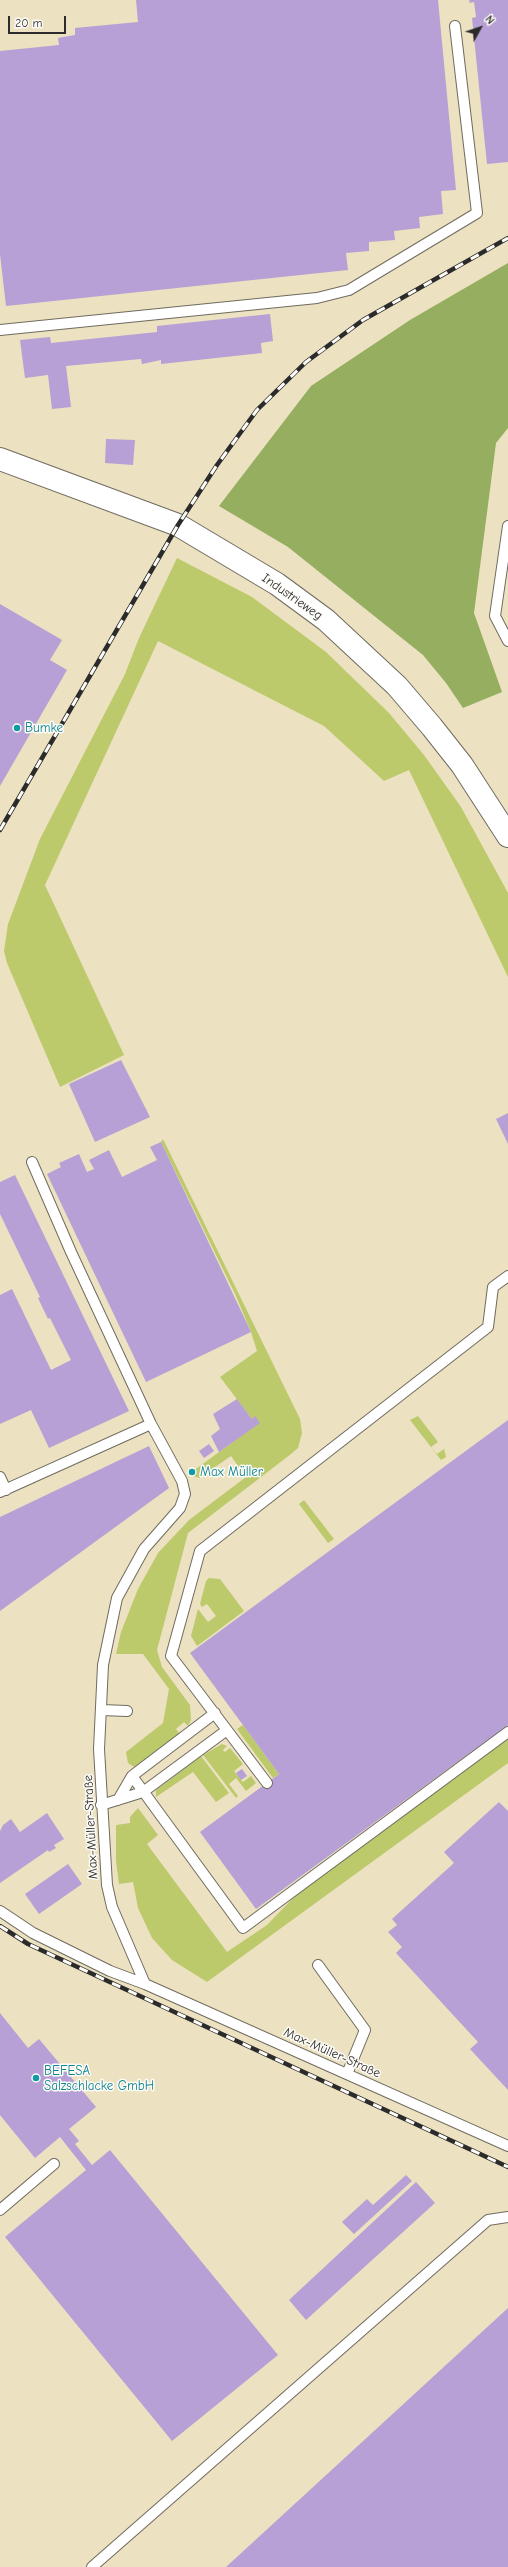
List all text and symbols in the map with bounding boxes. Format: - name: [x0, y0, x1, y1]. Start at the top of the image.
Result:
- scale bar: [10, 8, 68, 34]
- north arrow: [460, 8, 500, 48]
- text: N: [482, 13, 497, 27]
- text: 20 m: [15, 16, 43, 30]
- street label: Industrieweg: [259, 570, 325, 624]
- place label: Bumke: [25, 720, 63, 736]
- marker: Bumke: [12, 723, 22, 733]
- place label: Max Müller: [200, 1464, 263, 1480]
- marker: Max Müller: [187, 1467, 197, 1477]
- street label: Max-Müller-Straße: [80, 1774, 102, 1880]
- street label: Max-Müller-Straße: [281, 2025, 383, 2081]
- place label: BEFESA Salzschlacke GmbH: [44, 2063, 154, 2094]
- marker: BEFESA Salzschlacke GmbH: [31, 2073, 41, 2083]

